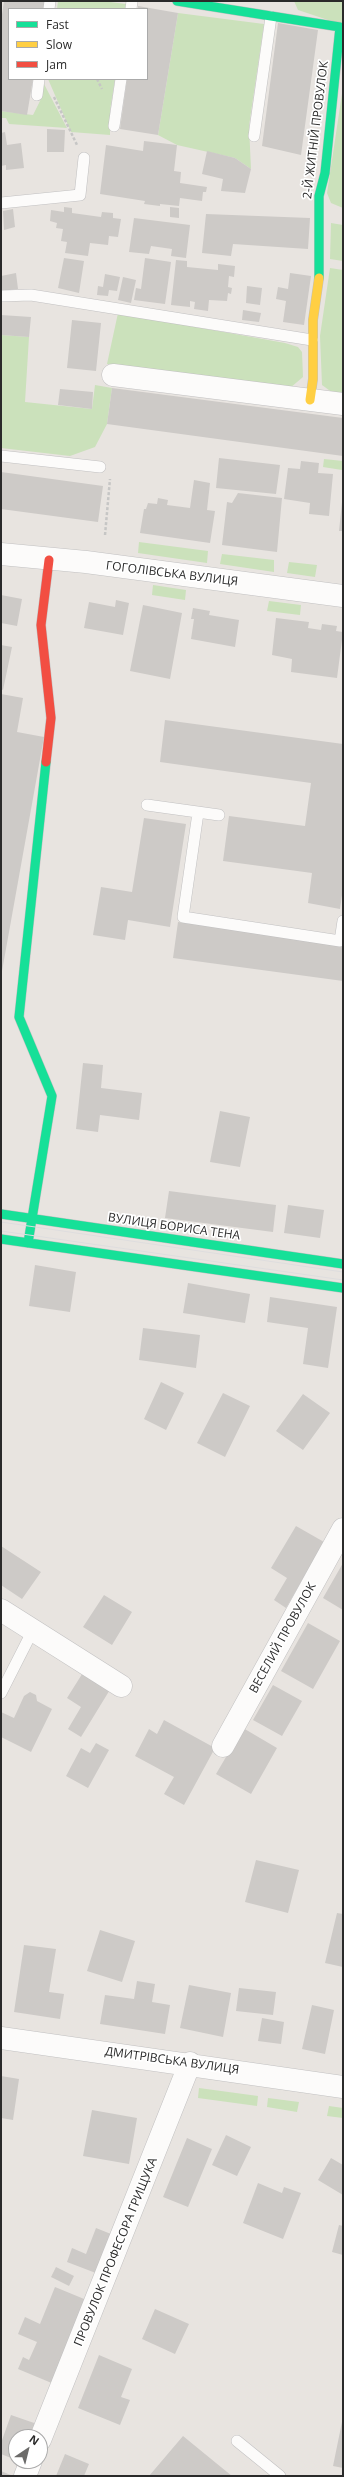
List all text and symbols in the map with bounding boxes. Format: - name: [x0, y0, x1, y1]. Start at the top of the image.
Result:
- legend: [8, 8, 148, 80]
- text: Fast: [46, 16, 69, 33]
- text: Slow: [46, 36, 72, 53]
- text: Jam: [46, 56, 67, 73]
- street label: 2-Й ЖИТНІЙ ПРОВУЛОК: [300, 60, 332, 200]
- street label: ГОГОЛІВСЬКА ВУЛИЦЯ: [105, 559, 239, 589]
- street label: ВУЛИЦЯ БОРИСА ТЕНА: [107, 1211, 241, 1243]
- street label: ВЕСЕЛИЙ ПРОВУЛОК: [247, 1580, 319, 1696]
- street label: ДМИТРІВСЬКА ВУЛИЦЯ: [104, 2044, 240, 2078]
- street label: ПРОВУЛОК ПРОФЕСОРА ГРИЩУКА: [71, 2156, 161, 2348]
- north arrow: [8, 2429, 48, 2469]
- text: N: [27, 2431, 43, 2448]

